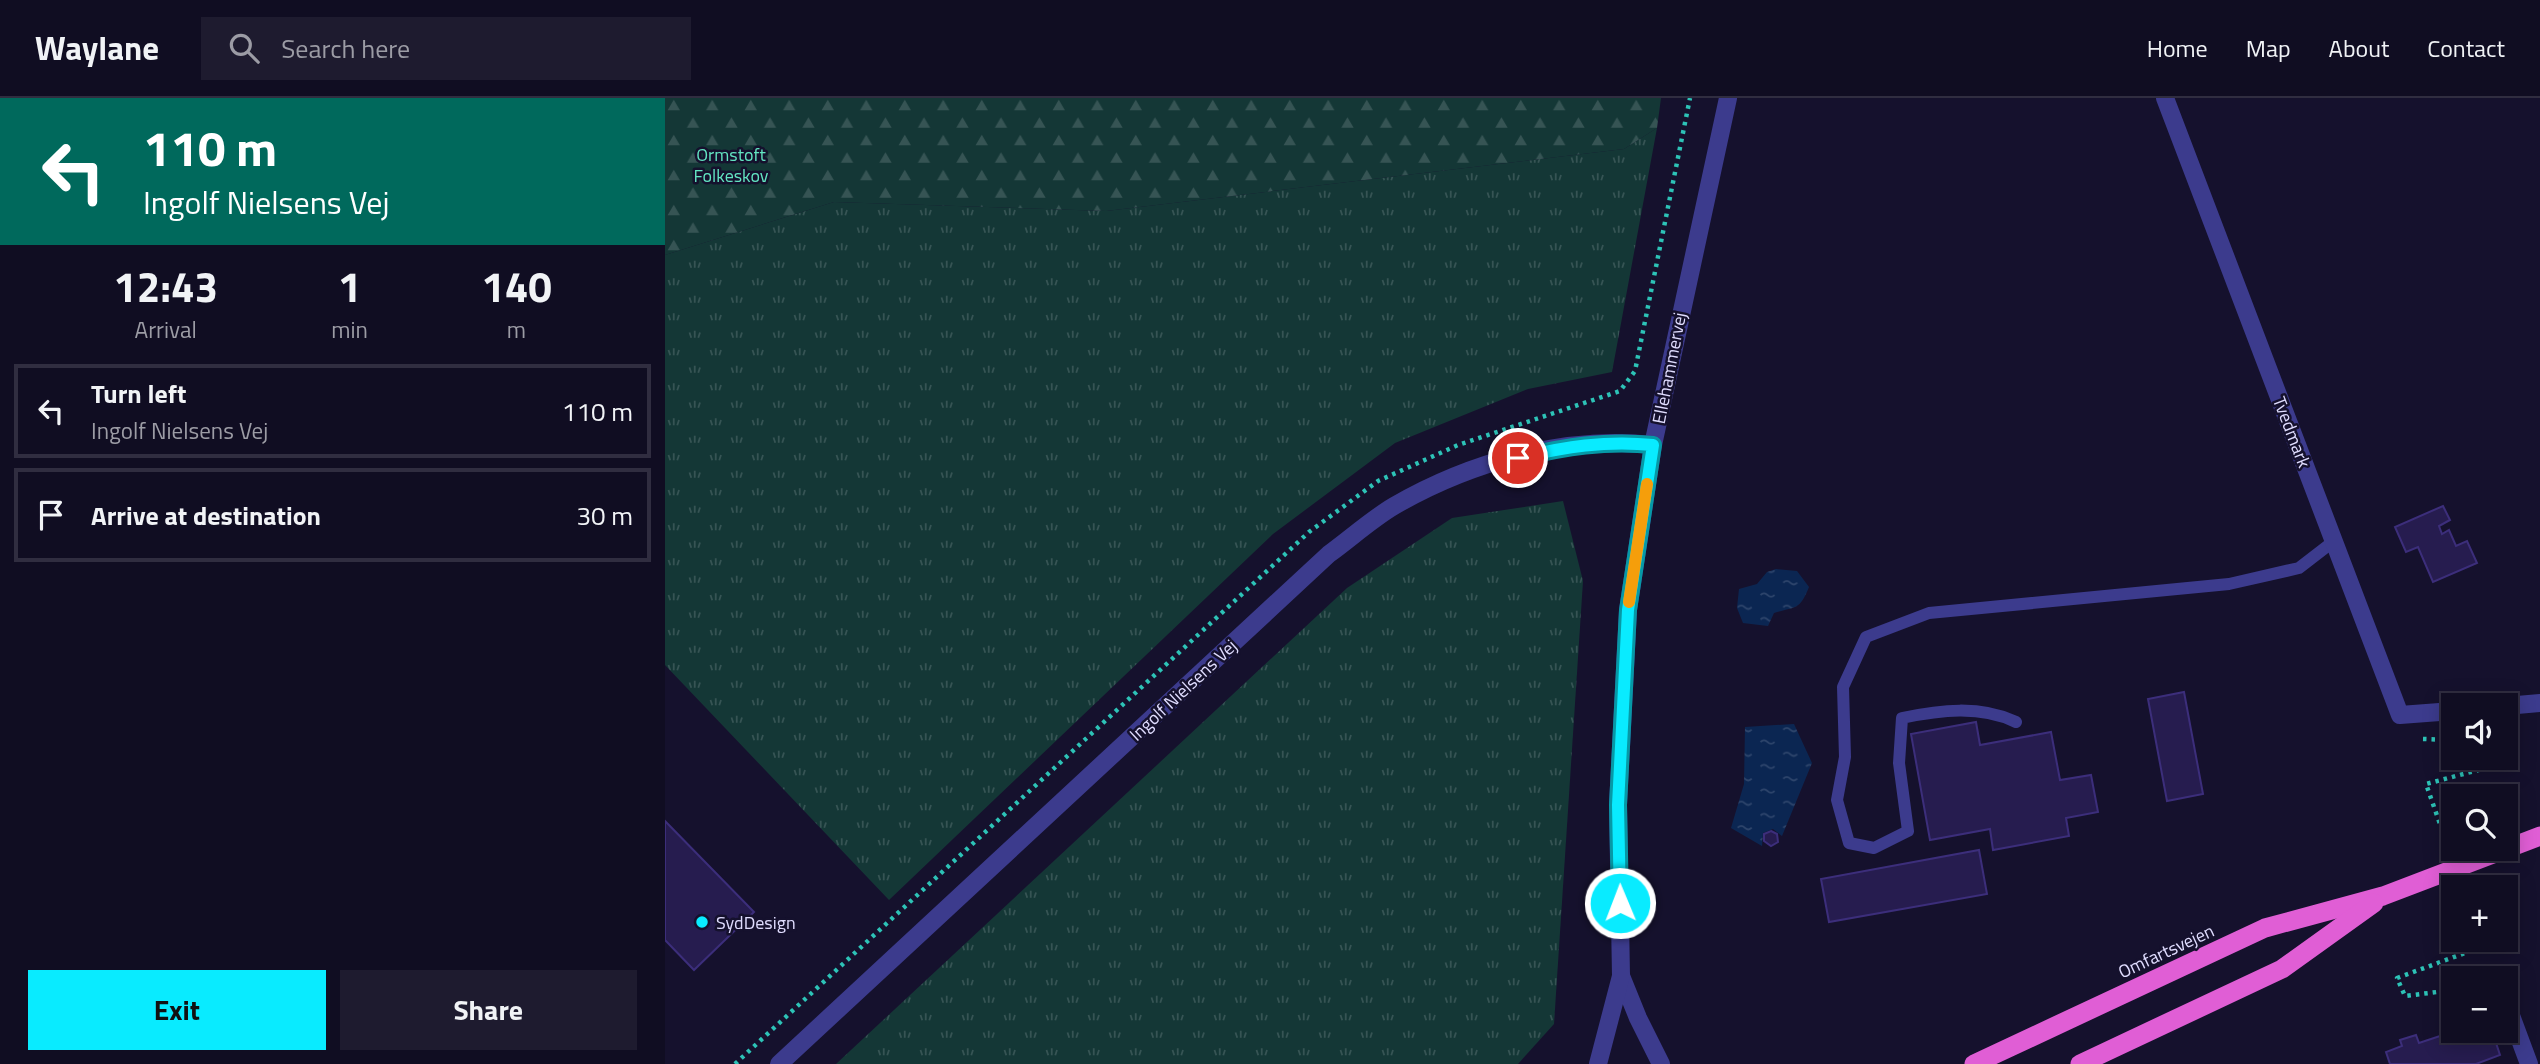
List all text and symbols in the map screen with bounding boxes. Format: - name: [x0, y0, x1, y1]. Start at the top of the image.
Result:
- search box: [201, 17, 691, 80]
- text: Waylane: [35, 23, 159, 73]
- icon: search: [225, 29, 263, 67]
- text: Search here: [281, 29, 410, 68]
- text: Home: [2147, 30, 2208, 66]
- text: Map: [2246, 30, 2291, 66]
- text: About: [2329, 30, 2389, 66]
- text: Contact: [2427, 30, 2505, 66]
- text: 110 m: [143, 110, 277, 185]
- icon: left: [28, 126, 119, 217]
- park label: Ormstoft Folkeskov: [693, 141, 769, 189]
- text: Ingolf Nielsens Vej: [143, 178, 390, 226]
- text: 12:43: [113, 254, 218, 318]
- text: 1: [338, 254, 361, 318]
- text: 140: [481, 254, 552, 318]
- street label: Ellehammervej: [1645, 310, 1693, 426]
- text: Arrival: [134, 312, 197, 347]
- text: min: [331, 312, 368, 347]
- text: m: [507, 312, 526, 347]
- text: Turn left: [91, 374, 186, 413]
- icon: left: [32, 392, 70, 430]
- text: 110 m: [562, 392, 633, 431]
- street label: Tvedmark: [2266, 392, 2318, 472]
- text: Ingolf Nielsens Vej: [91, 413, 268, 448]
- pin: [1488, 428, 1548, 488]
- icon: arrive: [1499, 439, 1537, 477]
- icon: arrive: [32, 496, 70, 534]
- text: Arrive at destination: [91, 496, 321, 535]
- text: 30 m: [576, 496, 633, 535]
- street label: Ingolf Nielsens Vej: [1123, 633, 1243, 747]
- map controls: [2441, 693, 2518, 1043]
- button: sound: [2441, 693, 2518, 770]
- button: search: [2441, 784, 2518, 861]
- position arrow: [1583, 866, 1657, 940]
- button: +: [2441, 875, 2518, 952]
- place label: SydDesign: [716, 909, 796, 936]
- marker: SydDesign: [694, 914, 710, 930]
- street label: Omfartsvejen: [2114, 917, 2218, 985]
- button: −: [2441, 966, 2518, 1043]
- button: Exit: [28, 970, 326, 1050]
- button: Share: [340, 970, 637, 1050]

